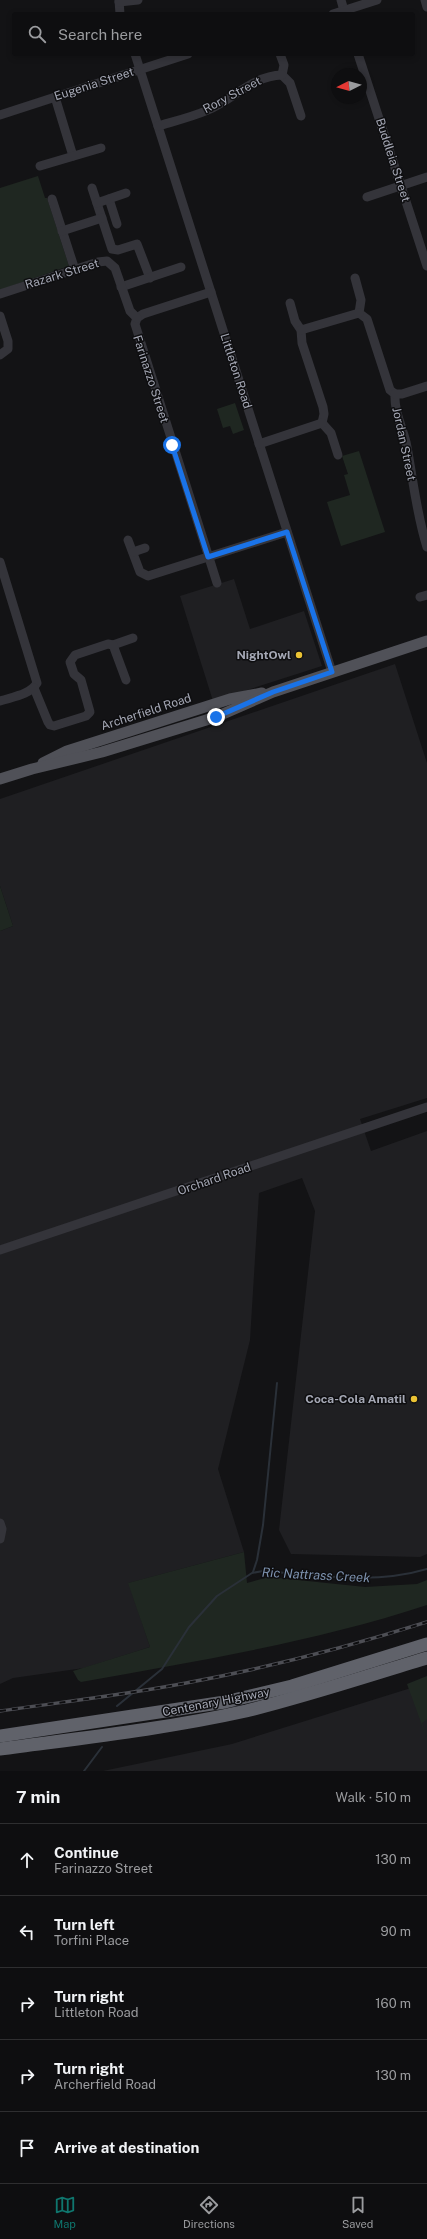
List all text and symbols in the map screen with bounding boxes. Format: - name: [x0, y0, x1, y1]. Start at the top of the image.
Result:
- search box: [12, 12, 415, 56]
- icon: search: [26, 23, 48, 45]
- text: Search here: [58, 26, 142, 43]
- street label: Eugenia Street: [52, 64, 136, 103]
- north arrow: [331, 68, 367, 104]
- street label: Rory Street: [201, 74, 264, 116]
- street label: Buddleia Street: [373, 116, 413, 204]
- street label: Razark Street: [23, 256, 101, 292]
- street label: Littleton Road: [217, 332, 255, 410]
- street label: Farinazzo Street: [130, 333, 172, 425]
- street label: Jordan Street: [389, 406, 419, 482]
- route start: [163, 436, 181, 454]
- place label: NightOwl: [236, 648, 291, 662]
- marker: NightOwl: [294, 650, 304, 660]
- street label: Archerfield Road: [99, 691, 193, 733]
- route end: [207, 708, 225, 726]
- street label: Orchard Road: [176, 1160, 252, 1198]
- place label: Coca-Cola Amatil: [305, 1392, 406, 1406]
- marker: Coca-Cola Amatil: [409, 1394, 419, 1404]
- water label: Ric Nattrass Creek: [261, 1565, 371, 1585]
- street label: Centenary Highway: [161, 1685, 271, 1719]
- text: 7 min: [16, 1787, 60, 1807]
- text: Walk · 510 m: [336, 1790, 411, 1805]
- text: Continue: [54, 1844, 119, 1861]
- icon: ahead: [16, 1849, 38, 1871]
- text: 130 m: [375, 1852, 411, 1867]
- text: Farinazzo Street: [54, 1861, 153, 1876]
- text: Turn left: [54, 1916, 115, 1933]
- icon: left: [16, 1921, 38, 1943]
- text: 90 m: [381, 1924, 411, 1939]
- text: Torfini Place: [54, 1933, 129, 1948]
- text: Turn right: [54, 1988, 124, 2005]
- icon: right: [16, 1993, 38, 2015]
- text: 160 m: [375, 1996, 411, 2011]
- text: Littleton Road: [54, 2005, 139, 2020]
- text: Turn right: [54, 2060, 124, 2077]
- icon: right: [16, 2065, 38, 2087]
- text: 130 m: [375, 2068, 411, 2083]
- text: Archerfield Road: [54, 2077, 156, 2092]
- icon: arrive: [16, 2137, 38, 2159]
- text: Arrive at destination: [54, 2139, 199, 2156]
- tab: Map: [54, 2194, 76, 2230]
- tab: Directions: [183, 2194, 235, 2230]
- tab: Saved: [342, 2194, 373, 2230]

